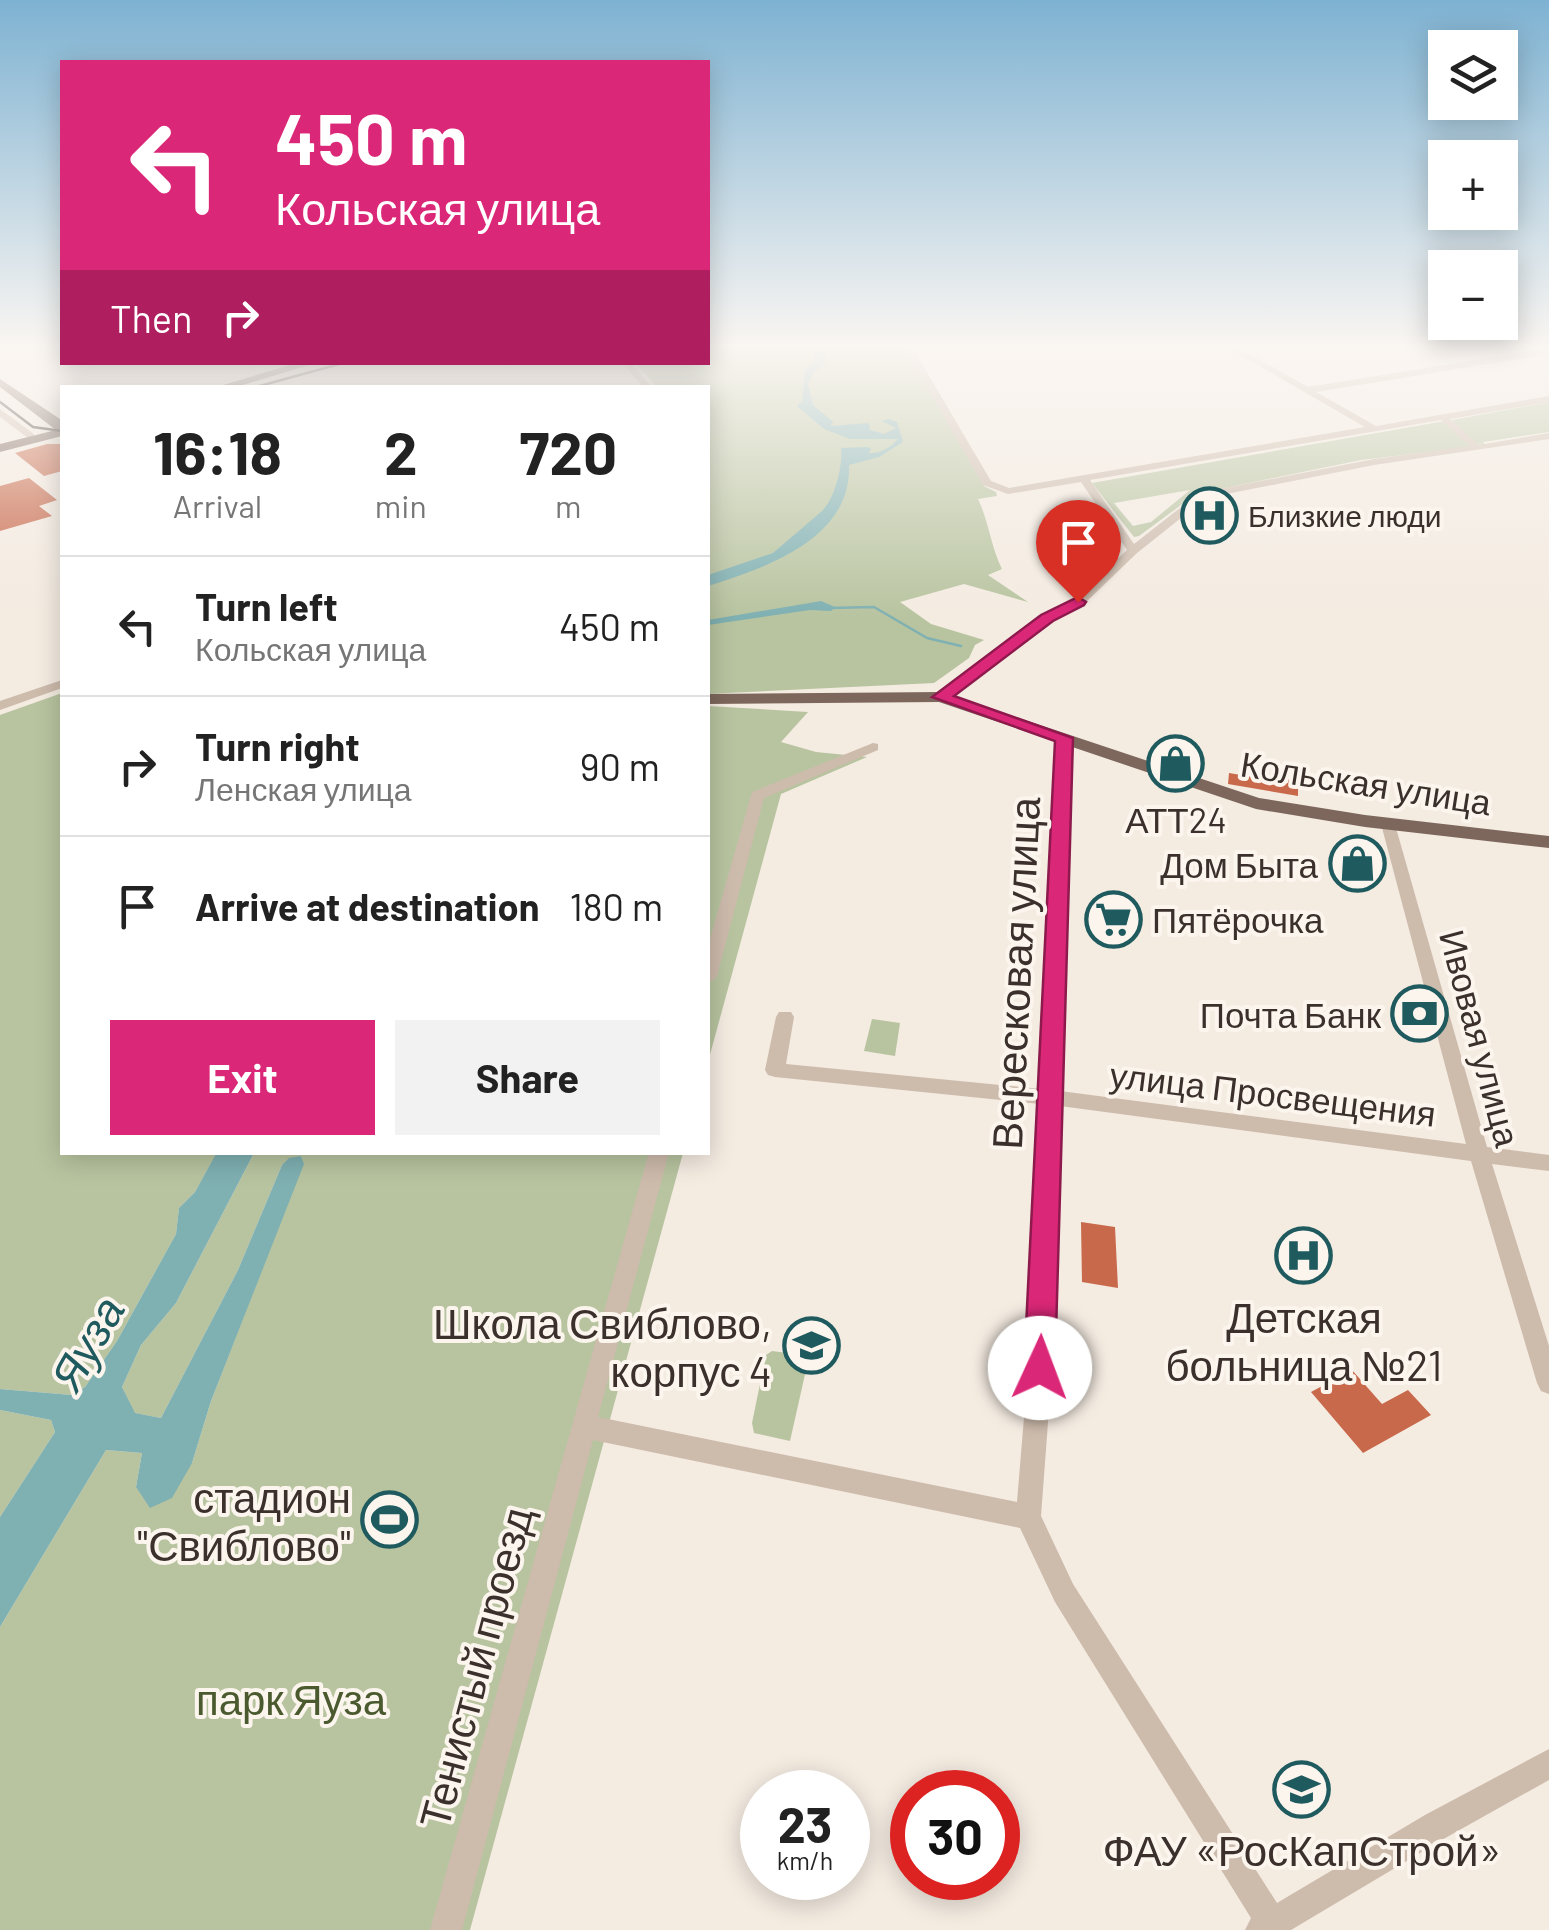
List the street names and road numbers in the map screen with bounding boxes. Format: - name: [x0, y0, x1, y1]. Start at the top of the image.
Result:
- street label: Кольская улица: [1238, 741, 1495, 823]
- street label: Вересковая улица: [980, 795, 1049, 1151]
- street label: Ивовая улица: [1432, 925, 1530, 1151]
- street label: улица Просвещения: [1108, 1052, 1438, 1134]
- street label: Тенистый проезд: [407, 1501, 542, 1833]

